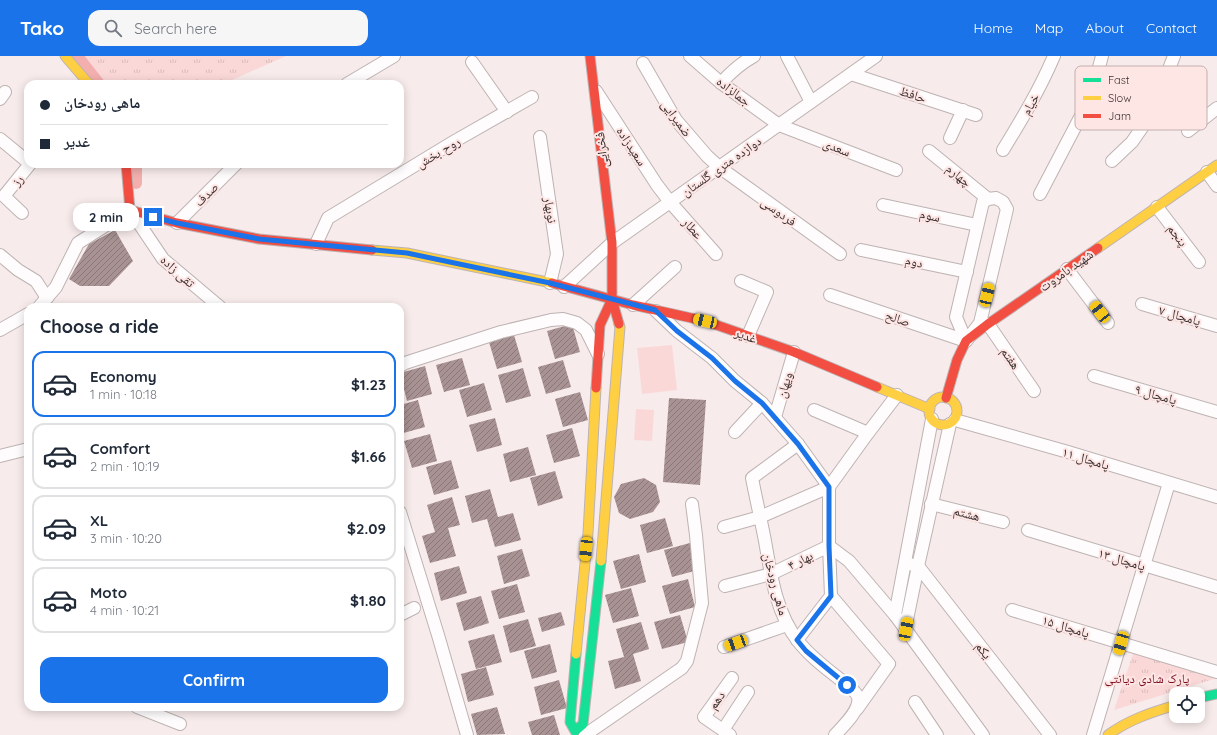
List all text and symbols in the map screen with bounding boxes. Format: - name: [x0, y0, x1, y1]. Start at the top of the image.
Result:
- search box: [88, 10, 368, 46]
- text: Tako: [20, 16, 64, 40]
- icon: search: [102, 17, 124, 39]
- text: Search here: [134, 19, 217, 38]
- text: Home: [974, 19, 1013, 37]
- text: Map: [1035, 19, 1063, 37]
- text: About: [1085, 19, 1124, 37]
- text: Contact: [1146, 19, 1197, 37]
- legend: [1075, 66, 1207, 130]
- street label: جمالزاده: [713, 73, 754, 110]
- text: Fast: [1108, 73, 1130, 87]
- street label: حافظ: [898, 82, 928, 106]
- street label: خیام: [1017, 90, 1043, 118]
- text: Slow: [1108, 91, 1132, 105]
- text: ماهی رودخان: [64, 93, 140, 112]
- street label: ضمیرایی: [657, 96, 696, 140]
- text: Jam: [1108, 109, 1131, 123]
- street label: سعیدزاده: [613, 123, 651, 169]
- street label: فخرایی: [591, 131, 612, 169]
- text: غدیر: [64, 132, 90, 151]
- street label: دوازده متری گلستان: [678, 132, 765, 200]
- street label: روح بخش: [413, 133, 464, 173]
- street label: سعدی: [821, 134, 853, 160]
- street label: چهارم: [942, 160, 975, 191]
- street label: رز: [7, 171, 27, 190]
- street label: صدف: [191, 179, 221, 209]
- street label: فردوسی: [758, 193, 800, 230]
- street label: نوبهار: [540, 195, 561, 224]
- callout: 2 min: [73, 203, 139, 231]
- street label: سوم: [918, 205, 942, 226]
- route end: [144, 208, 162, 226]
- text: 2 min: [89, 209, 123, 225]
- street label: عطار: [678, 213, 707, 243]
- street label: پنجم: [1164, 221, 1192, 250]
- street label: شهید بامروت: [1036, 246, 1097, 295]
- street label: تقی زاده: [157, 251, 199, 291]
- street label: دوم: [903, 251, 924, 272]
- car: [978, 282, 996, 308]
- car: [1088, 299, 1112, 325]
- street label: پامچال ۷: [1157, 301, 1203, 330]
- street label: صالح: [883, 306, 912, 332]
- car: [692, 312, 718, 330]
- text: Choose a ride: [40, 315, 159, 338]
- street label: غدیر: [731, 323, 760, 347]
- street label: هفتم: [997, 344, 1024, 373]
- icon: car: [42, 366, 78, 402]
- text: Economy: [90, 367, 157, 386]
- street label: ویهان: [773, 370, 796, 400]
- text: $1.23: [351, 375, 386, 394]
- street label: پامچال ۹: [1133, 380, 1179, 409]
- text: 1 min · 10:18: [90, 386, 157, 402]
- icon: car: [42, 438, 78, 474]
- text: Comfort: [90, 439, 151, 458]
- street label: پامچال ۱۱: [1060, 443, 1112, 474]
- text: $1.66: [351, 447, 386, 466]
- text: 2 min · 10:19: [90, 458, 160, 474]
- street label: هشتم: [952, 502, 982, 525]
- icon: car: [42, 510, 78, 546]
- text: XL: [90, 511, 108, 530]
- text: $2.09: [347, 519, 386, 538]
- text: 3 min · 10:20: [90, 530, 162, 546]
- car: [579, 536, 593, 562]
- street label: پامچال ۱۳: [1096, 544, 1148, 575]
- street label: بهار ۴: [785, 547, 816, 574]
- street label: ماهی رودخان: [759, 551, 792, 617]
- icon: car: [42, 582, 78, 618]
- text: Moto: [90, 583, 127, 602]
- text: $1.80: [350, 591, 386, 610]
- text: 4 min · 10:21: [90, 602, 159, 618]
- street label: پامچال ۱۵: [1040, 611, 1092, 642]
- car: [898, 616, 914, 642]
- car: [1112, 630, 1130, 656]
- car: [723, 633, 749, 653]
- street label: یکم: [972, 638, 996, 662]
- button: Confirm: [40, 657, 388, 703]
- park label: پارک شادی دیانتی: [1105, 670, 1190, 687]
- route start: [838, 676, 856, 694]
- map controls: [1169, 687, 1205, 723]
- button: locate: [1169, 687, 1205, 723]
- street label: دهم: [704, 688, 729, 713]

